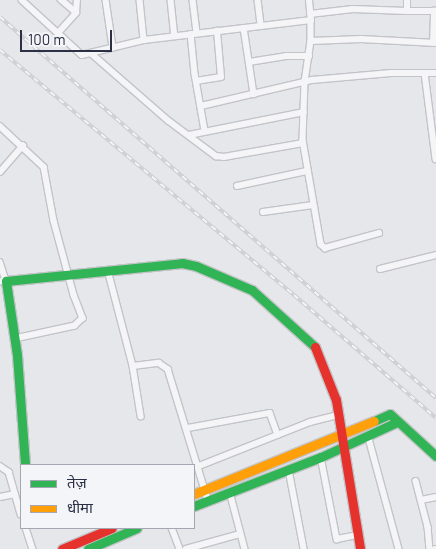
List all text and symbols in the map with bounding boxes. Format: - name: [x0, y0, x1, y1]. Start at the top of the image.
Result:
- scale bar: [22, 20, 115, 52]
- text: 100 m: [28, 30, 66, 48]
- legend: [20, 464, 195, 529]
- text: तेज़: [67, 473, 87, 491]
- text: धीमा: [67, 498, 93, 516]

